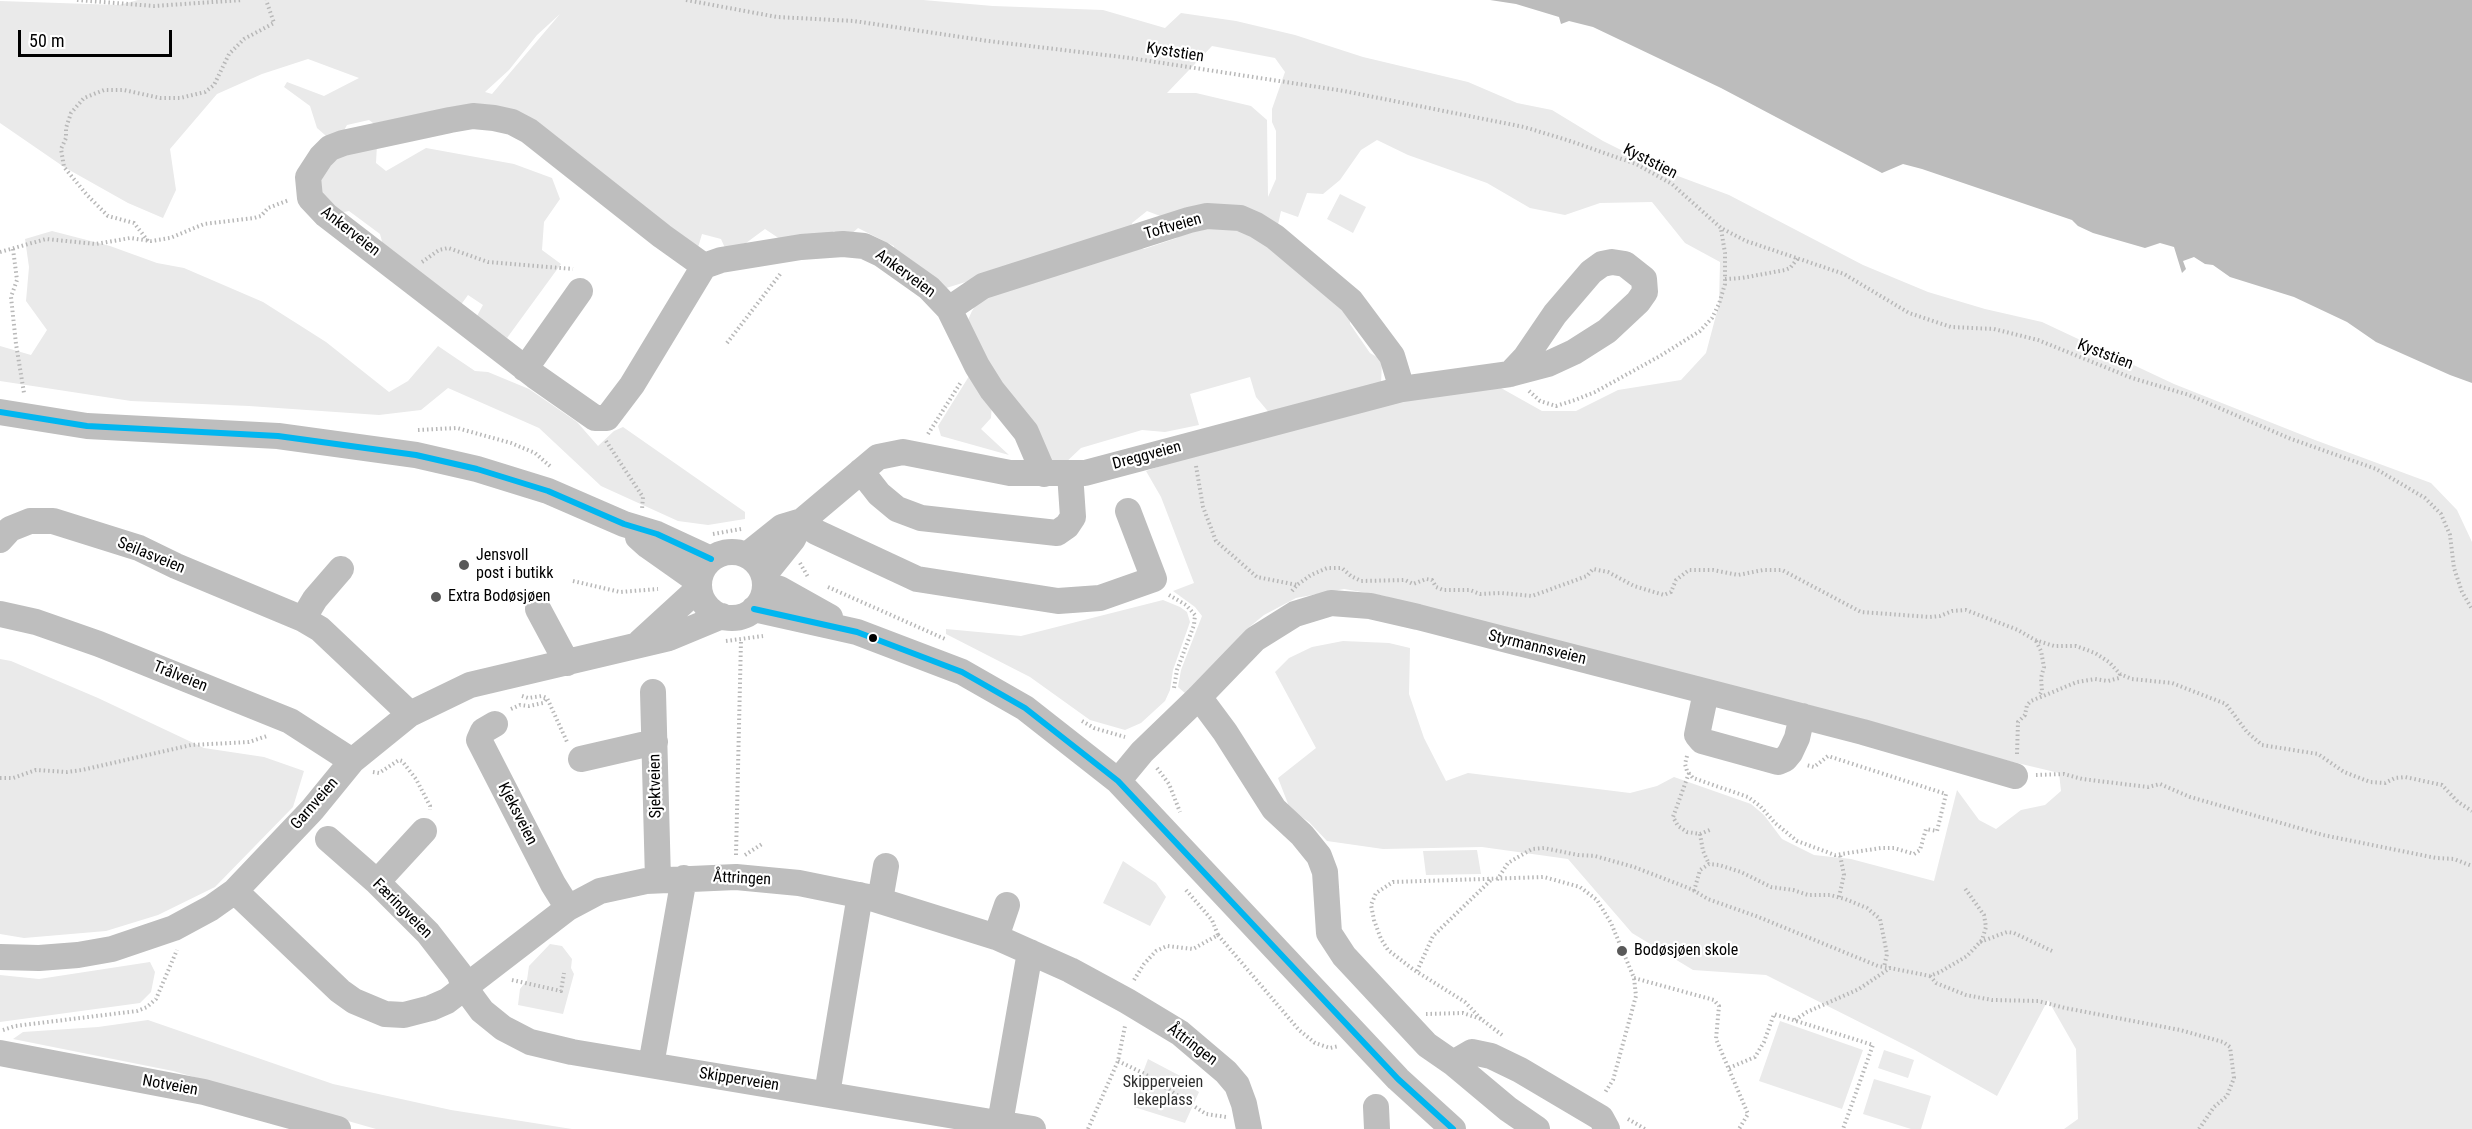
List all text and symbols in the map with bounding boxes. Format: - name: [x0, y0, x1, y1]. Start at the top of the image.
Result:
- scale bar: [21, 18, 176, 56]
- text: 50 m: [29, 30, 64, 51]
- street label: Kyststien: [1145, 39, 1205, 67]
- street label: Kyststien: [1620, 140, 1680, 184]
- street label: Ankerveien: [317, 203, 383, 261]
- street label: Toftveien: [1142, 210, 1204, 244]
- street label: Ankerveien: [871, 246, 939, 302]
- street label: Kyststien: [2074, 336, 2136, 374]
- street label: Dreggveien: [1111, 438, 1183, 474]
- street label: Seilasveien: [114, 534, 188, 578]
- place label: Jensvoll post i butikk: [476, 546, 553, 584]
- marker: Jensvoll post i butikk: [457, 558, 471, 572]
- place label: Extra Bodøsjøen: [448, 587, 550, 607]
- marker: Extra Bodøsjøen: [429, 590, 443, 604]
- street label: Styrmannsveien: [1486, 627, 1588, 669]
- unlabelled marker: [867, 632, 879, 644]
- street label: Trålveien: [150, 657, 210, 697]
- street label: Sjektveien: [646, 754, 666, 818]
- street label: Garnveien: [287, 774, 343, 834]
- street label: Kjeksveien: [493, 780, 541, 848]
- street label: Åttringen: [713, 868, 771, 890]
- street label: Færingveien: [368, 875, 436, 943]
- place label: Bodøsjøen skole: [1634, 941, 1738, 961]
- marker: Bodøsjøen skole: [1615, 944, 1629, 958]
- street label: Åttringen: [1163, 1020, 1221, 1070]
- street label: Skipperveien: [698, 1064, 780, 1096]
- street label: Notveien: [141, 1072, 199, 1100]
- park label: Skipperveien lekeplass: [1123, 1073, 1203, 1111]

